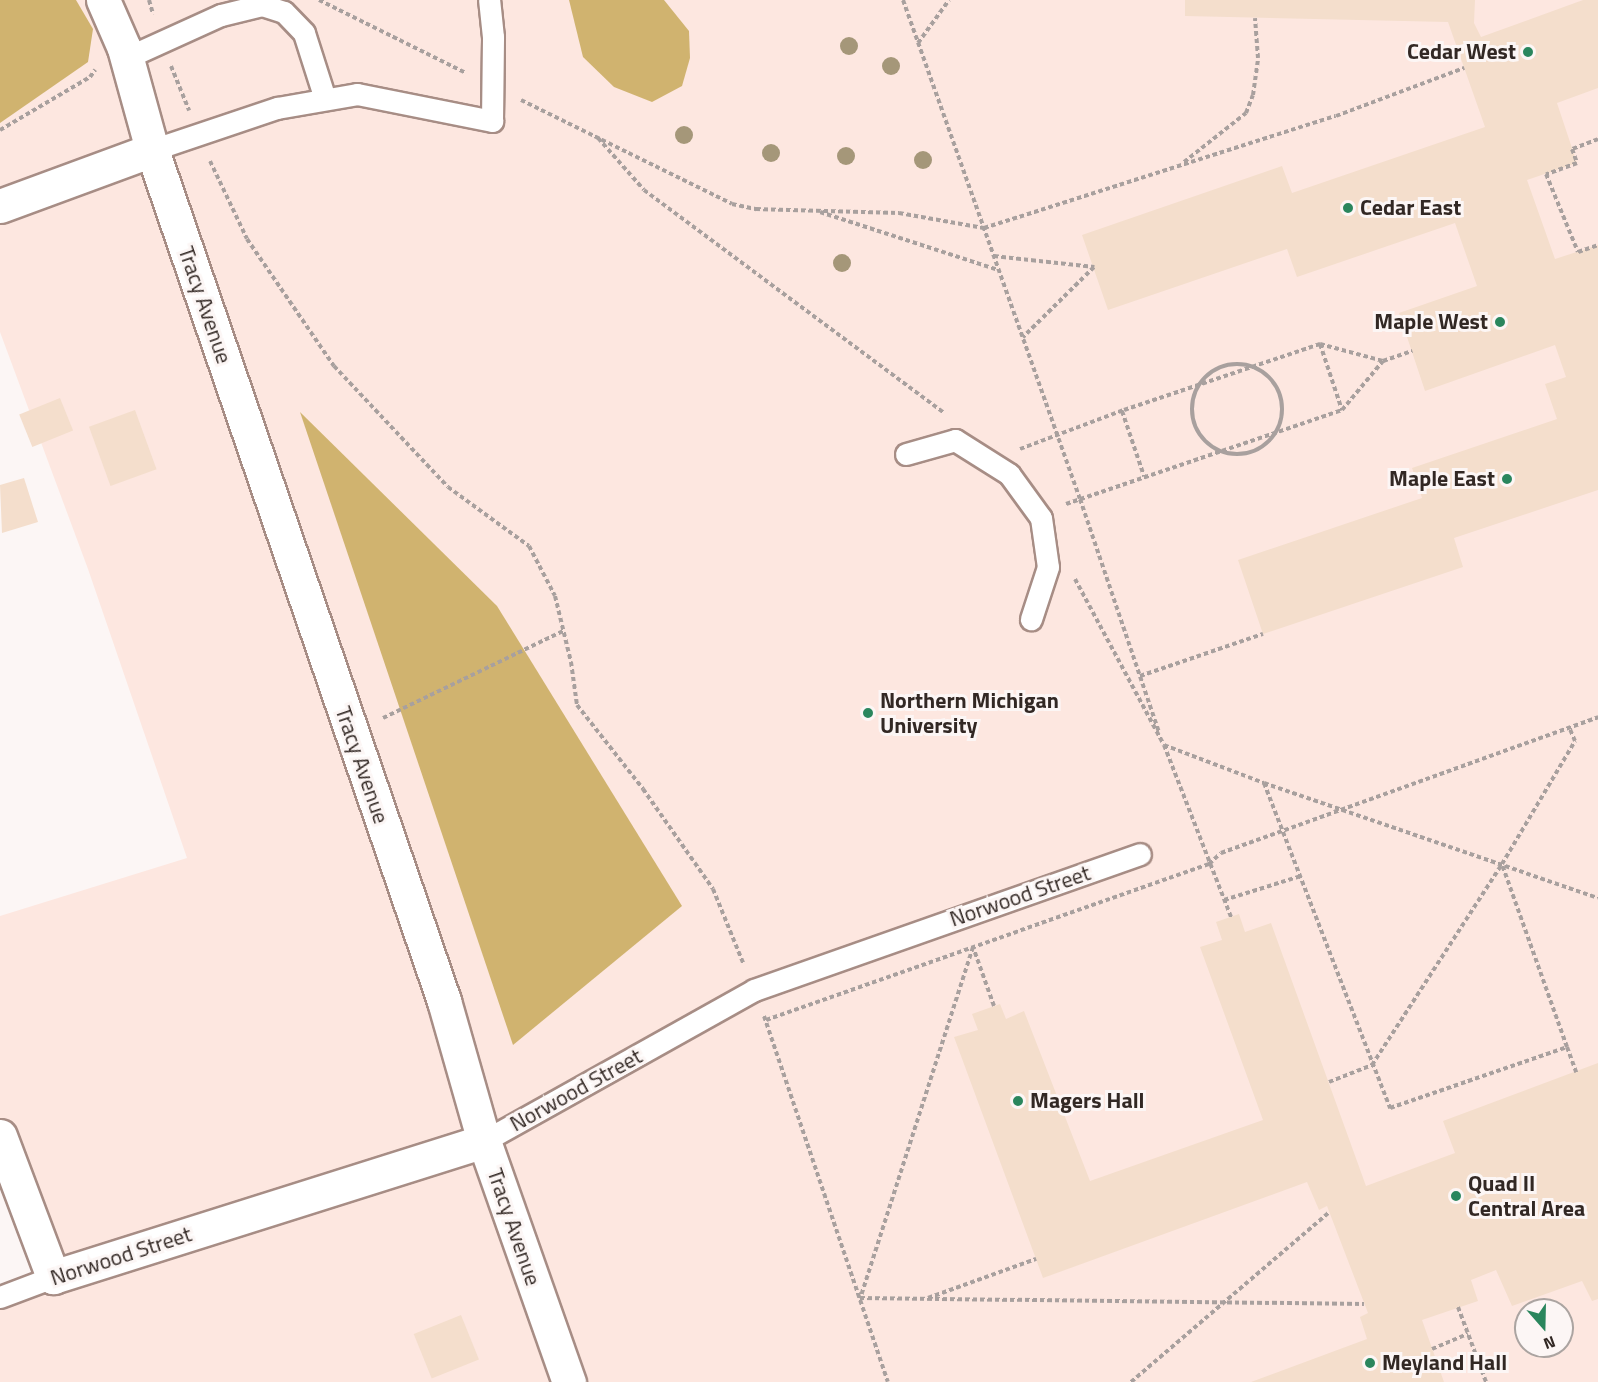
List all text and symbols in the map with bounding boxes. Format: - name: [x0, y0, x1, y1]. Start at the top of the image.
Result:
- place label: Cedar West: [1407, 39, 1516, 65]
- marker: Cedar West: [1521, 45, 1535, 59]
- place label: Cedar East: [1360, 195, 1461, 221]
- marker: Cedar East: [1341, 201, 1355, 215]
- street label: Tracy Avenue: [173, 243, 237, 367]
- place label: Maple West: [1374, 309, 1488, 335]
- marker: Maple West: [1493, 315, 1507, 329]
- place label: Maple East: [1389, 466, 1495, 492]
- marker: Maple East: [1500, 472, 1514, 486]
- place label: Northern Michigan University: [880, 687, 1059, 738]
- street label: Tracy Avenue: [330, 703, 394, 827]
- marker: Northern Michigan University: [861, 706, 875, 720]
- street label: Norwood Street: [946, 860, 1094, 932]
- street label: Norwood Street: [505, 1043, 647, 1137]
- place label: Magers Hall: [1030, 1088, 1145, 1114]
- marker: Magers Hall: [1011, 1094, 1025, 1108]
- street label: Tracy Avenue: [482, 1165, 546, 1289]
- place label: Quad II Central Area: [1468, 1170, 1585, 1222]
- marker: Quad II Central Area: [1449, 1189, 1463, 1203]
- street label: Norwood Street: [47, 1221, 195, 1291]
- north arrow: [1514, 1298, 1574, 1358]
- text: N: [1540, 1330, 1559, 1356]
- place label: Meyland Hall: [1382, 1350, 1507, 1376]
- marker: Meyland Hall: [1363, 1356, 1377, 1370]

